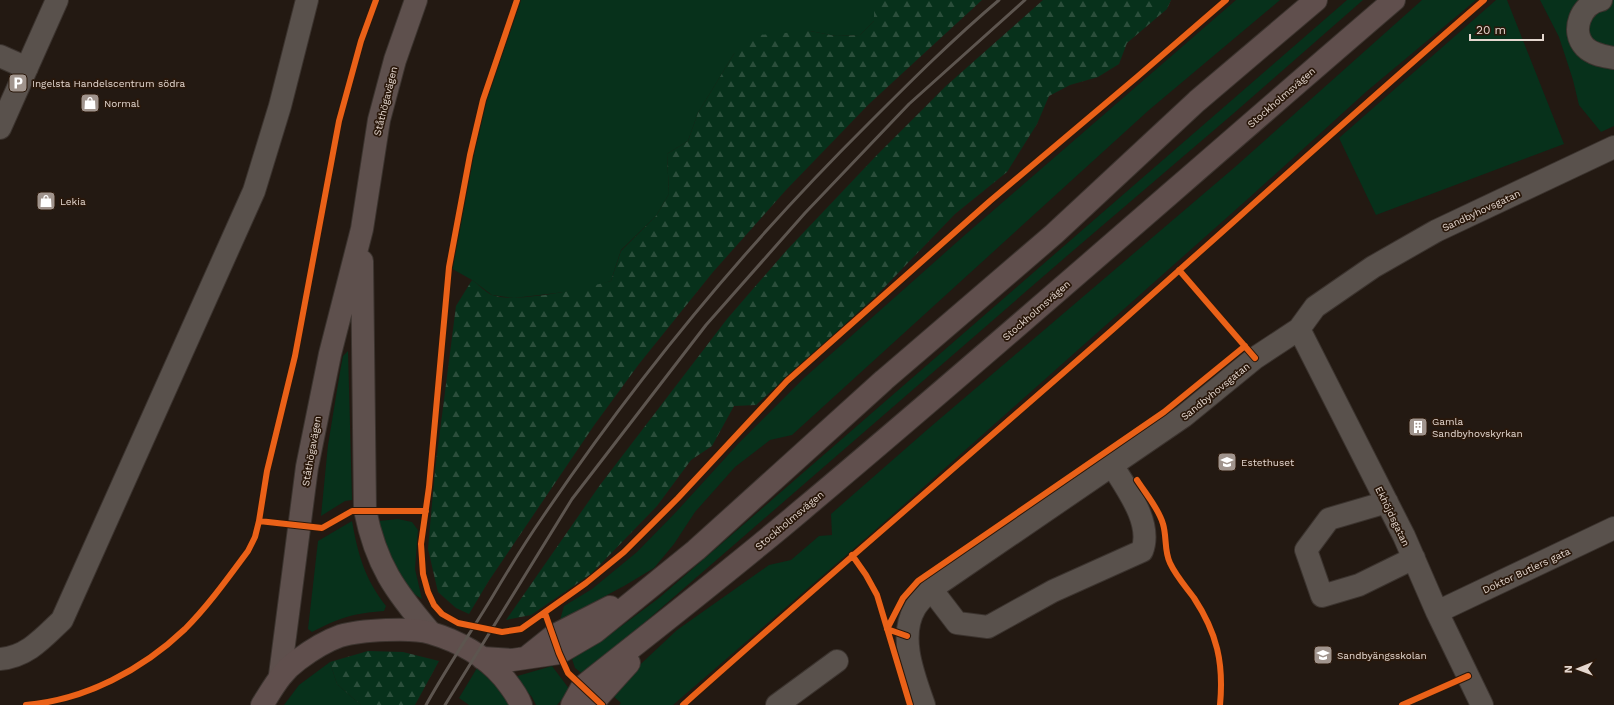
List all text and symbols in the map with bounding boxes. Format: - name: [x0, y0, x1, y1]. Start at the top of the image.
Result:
- scale bar: [1470, 16, 1543, 42]
- text: 20 m: [1476, 23, 1506, 37]
- street label: Ståthögavägen: [372, 65, 399, 137]
- street label: Stockholmsvägen: [1245, 65, 1317, 130]
- parking icon: Ingelsta Handelscentrum södra: [7, 72, 29, 94]
- place label: Ingelsta Handelscentrum södra: [32, 78, 185, 89]
- shop icon: Normal: [79, 92, 101, 114]
- place label: Normal: [104, 98, 140, 109]
- street label: Sandbyhovsgatan: [1440, 187, 1522, 233]
- shop icon: Lekia: [35, 190, 57, 212]
- place label: Lekia: [60, 196, 86, 207]
- street label: Stockholmsvägen: [1000, 278, 1072, 343]
- street label: Sandbyhovsgatan: [1179, 360, 1252, 422]
- street label: Ståthögavägen: [300, 415, 323, 487]
- building icon: Gamla Sandbyhovskyrkan: [1407, 416, 1429, 438]
- place label: Gamla Sandbyhovskyrkan: [1432, 416, 1523, 439]
- school or university icon: Estethuset: [1216, 451, 1238, 473]
- place label: Estethuset: [1241, 457, 1295, 468]
- street label: Ekhöjdsgatan: [1373, 484, 1412, 548]
- street label: Stockholmsvägen: [753, 489, 826, 552]
- street label: Doktor Butlers gata: [1481, 545, 1572, 596]
- school or university icon: Sandbyängsskolan: [1312, 644, 1334, 666]
- north arrow: [1558, 649, 1598, 689]
- place label: Sandbyängsskolan: [1337, 650, 1427, 661]
- text: N: [1562, 665, 1575, 673]

